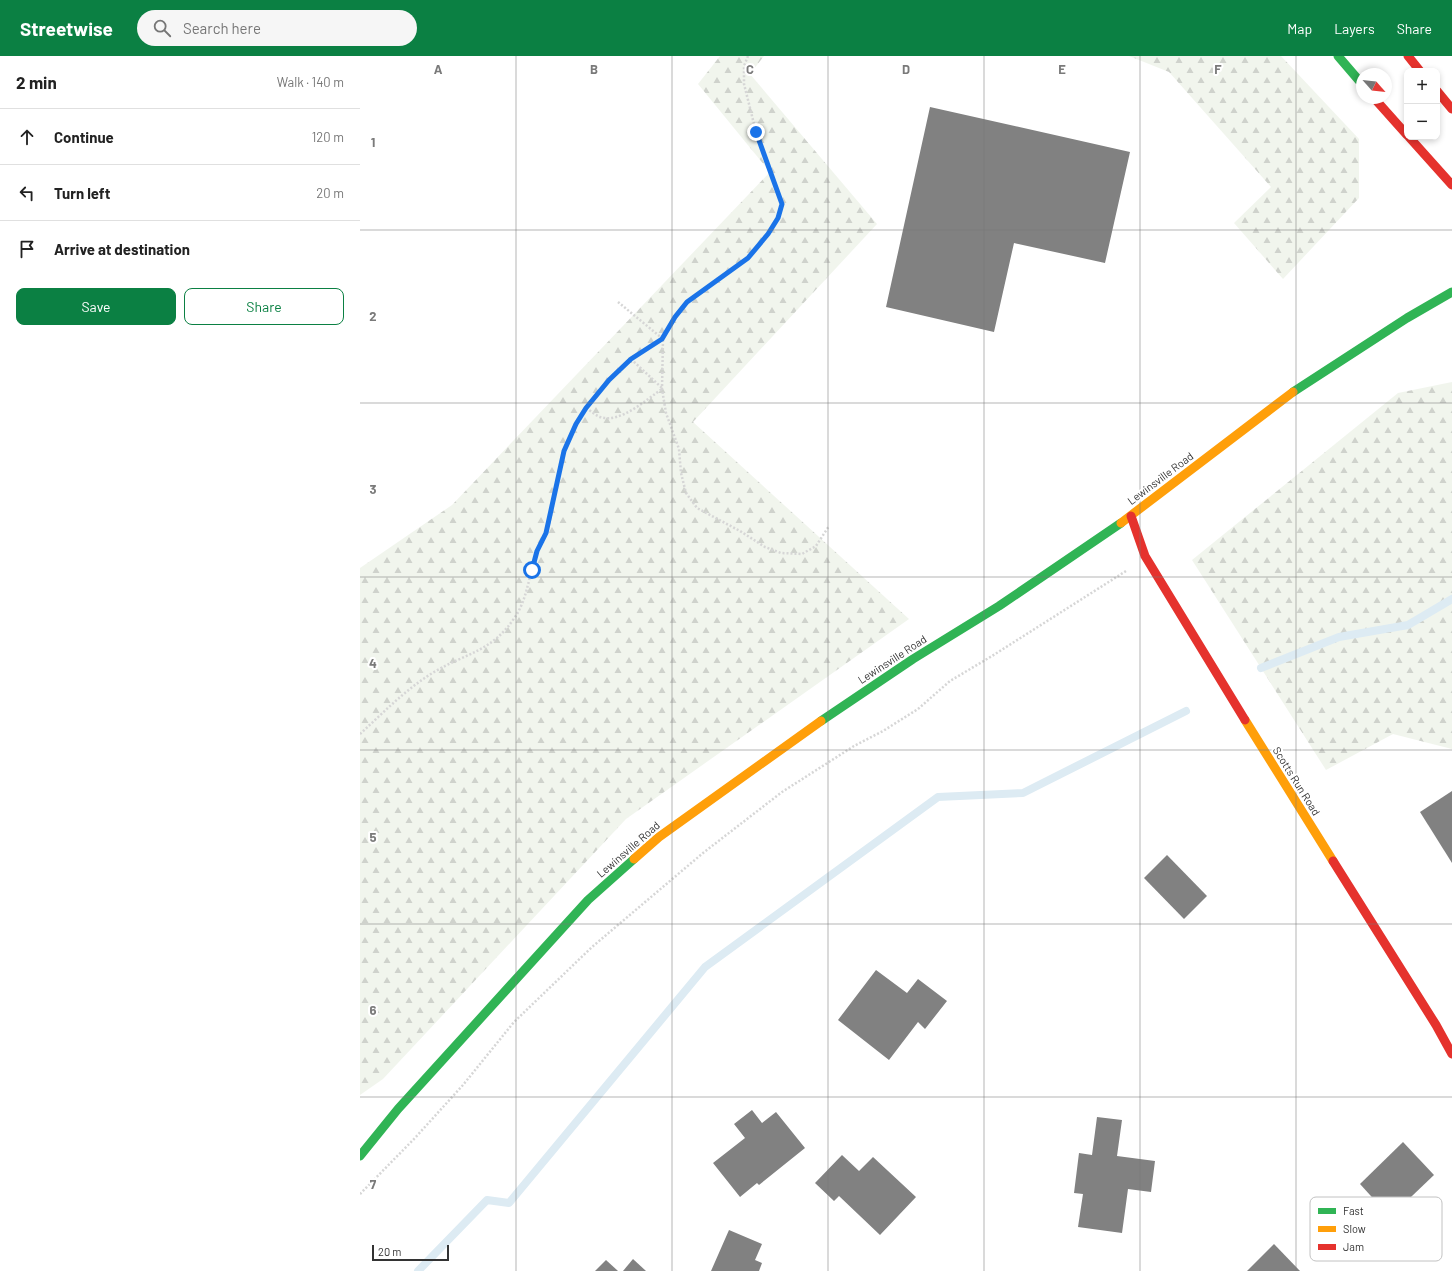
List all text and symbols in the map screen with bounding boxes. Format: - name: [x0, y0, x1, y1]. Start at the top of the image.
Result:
- search box: [137, 10, 417, 46]
- text: Streetwise: [20, 17, 113, 40]
- icon: search: [151, 17, 173, 39]
- text: Search here: [183, 19, 261, 37]
- text: Map: [1287, 20, 1312, 37]
- text: Layers: [1334, 20, 1375, 37]
- text: Share: [1397, 20, 1432, 37]
- text: A: [434, 61, 443, 77]
- text: B: [590, 61, 598, 77]
- text: C: [746, 61, 754, 77]
- text: D: [902, 61, 910, 77]
- text: E: [1058, 61, 1066, 77]
- text: F: [1214, 61, 1222, 77]
- north arrow: [1356, 68, 1392, 104]
- map controls: [1404, 68, 1440, 140]
- button: +: [1404, 68, 1440, 104]
- text: 2 min: [16, 72, 57, 92]
- text: Walk · 140 m: [277, 74, 344, 90]
- button: −: [1404, 104, 1440, 140]
- route end: [747, 123, 765, 141]
- icon: ahead: [16, 126, 38, 148]
- text: Continue: [54, 128, 114, 146]
- text: 120 m: [312, 129, 344, 145]
- text: 1: [371, 134, 375, 150]
- icon: left: [16, 182, 38, 204]
- text: Turn left: [54, 184, 110, 202]
- text: 20 m: [316, 185, 344, 201]
- icon: arrive: [16, 238, 38, 260]
- text: Arrive at destination: [54, 240, 190, 258]
- button: Save: [16, 288, 176, 325]
- button: Share: [184, 288, 344, 325]
- text: 2: [369, 308, 377, 324]
- street label: Lewinsville Road: [1125, 449, 1195, 507]
- text: 3: [369, 481, 377, 497]
- route start: [523, 561, 541, 579]
- street label: Lewinsville Road: [855, 632, 929, 686]
- text: 4: [369, 655, 377, 671]
- street label: Scotts Run Road: [1271, 744, 1323, 818]
- street label: Lewinsville Road: [594, 818, 662, 880]
- text: 5: [369, 829, 377, 845]
- text: 6: [370, 1002, 377, 1018]
- text: 7: [370, 1176, 377, 1192]
- legend: [1310, 1197, 1442, 1261]
- text: Fast: [1343, 1204, 1364, 1217]
- text: Slow: [1343, 1222, 1366, 1235]
- text: Jam: [1343, 1240, 1364, 1253]
- scale bar: [372, 1243, 449, 1262]
- text: 20 m: [378, 1245, 401, 1258]

